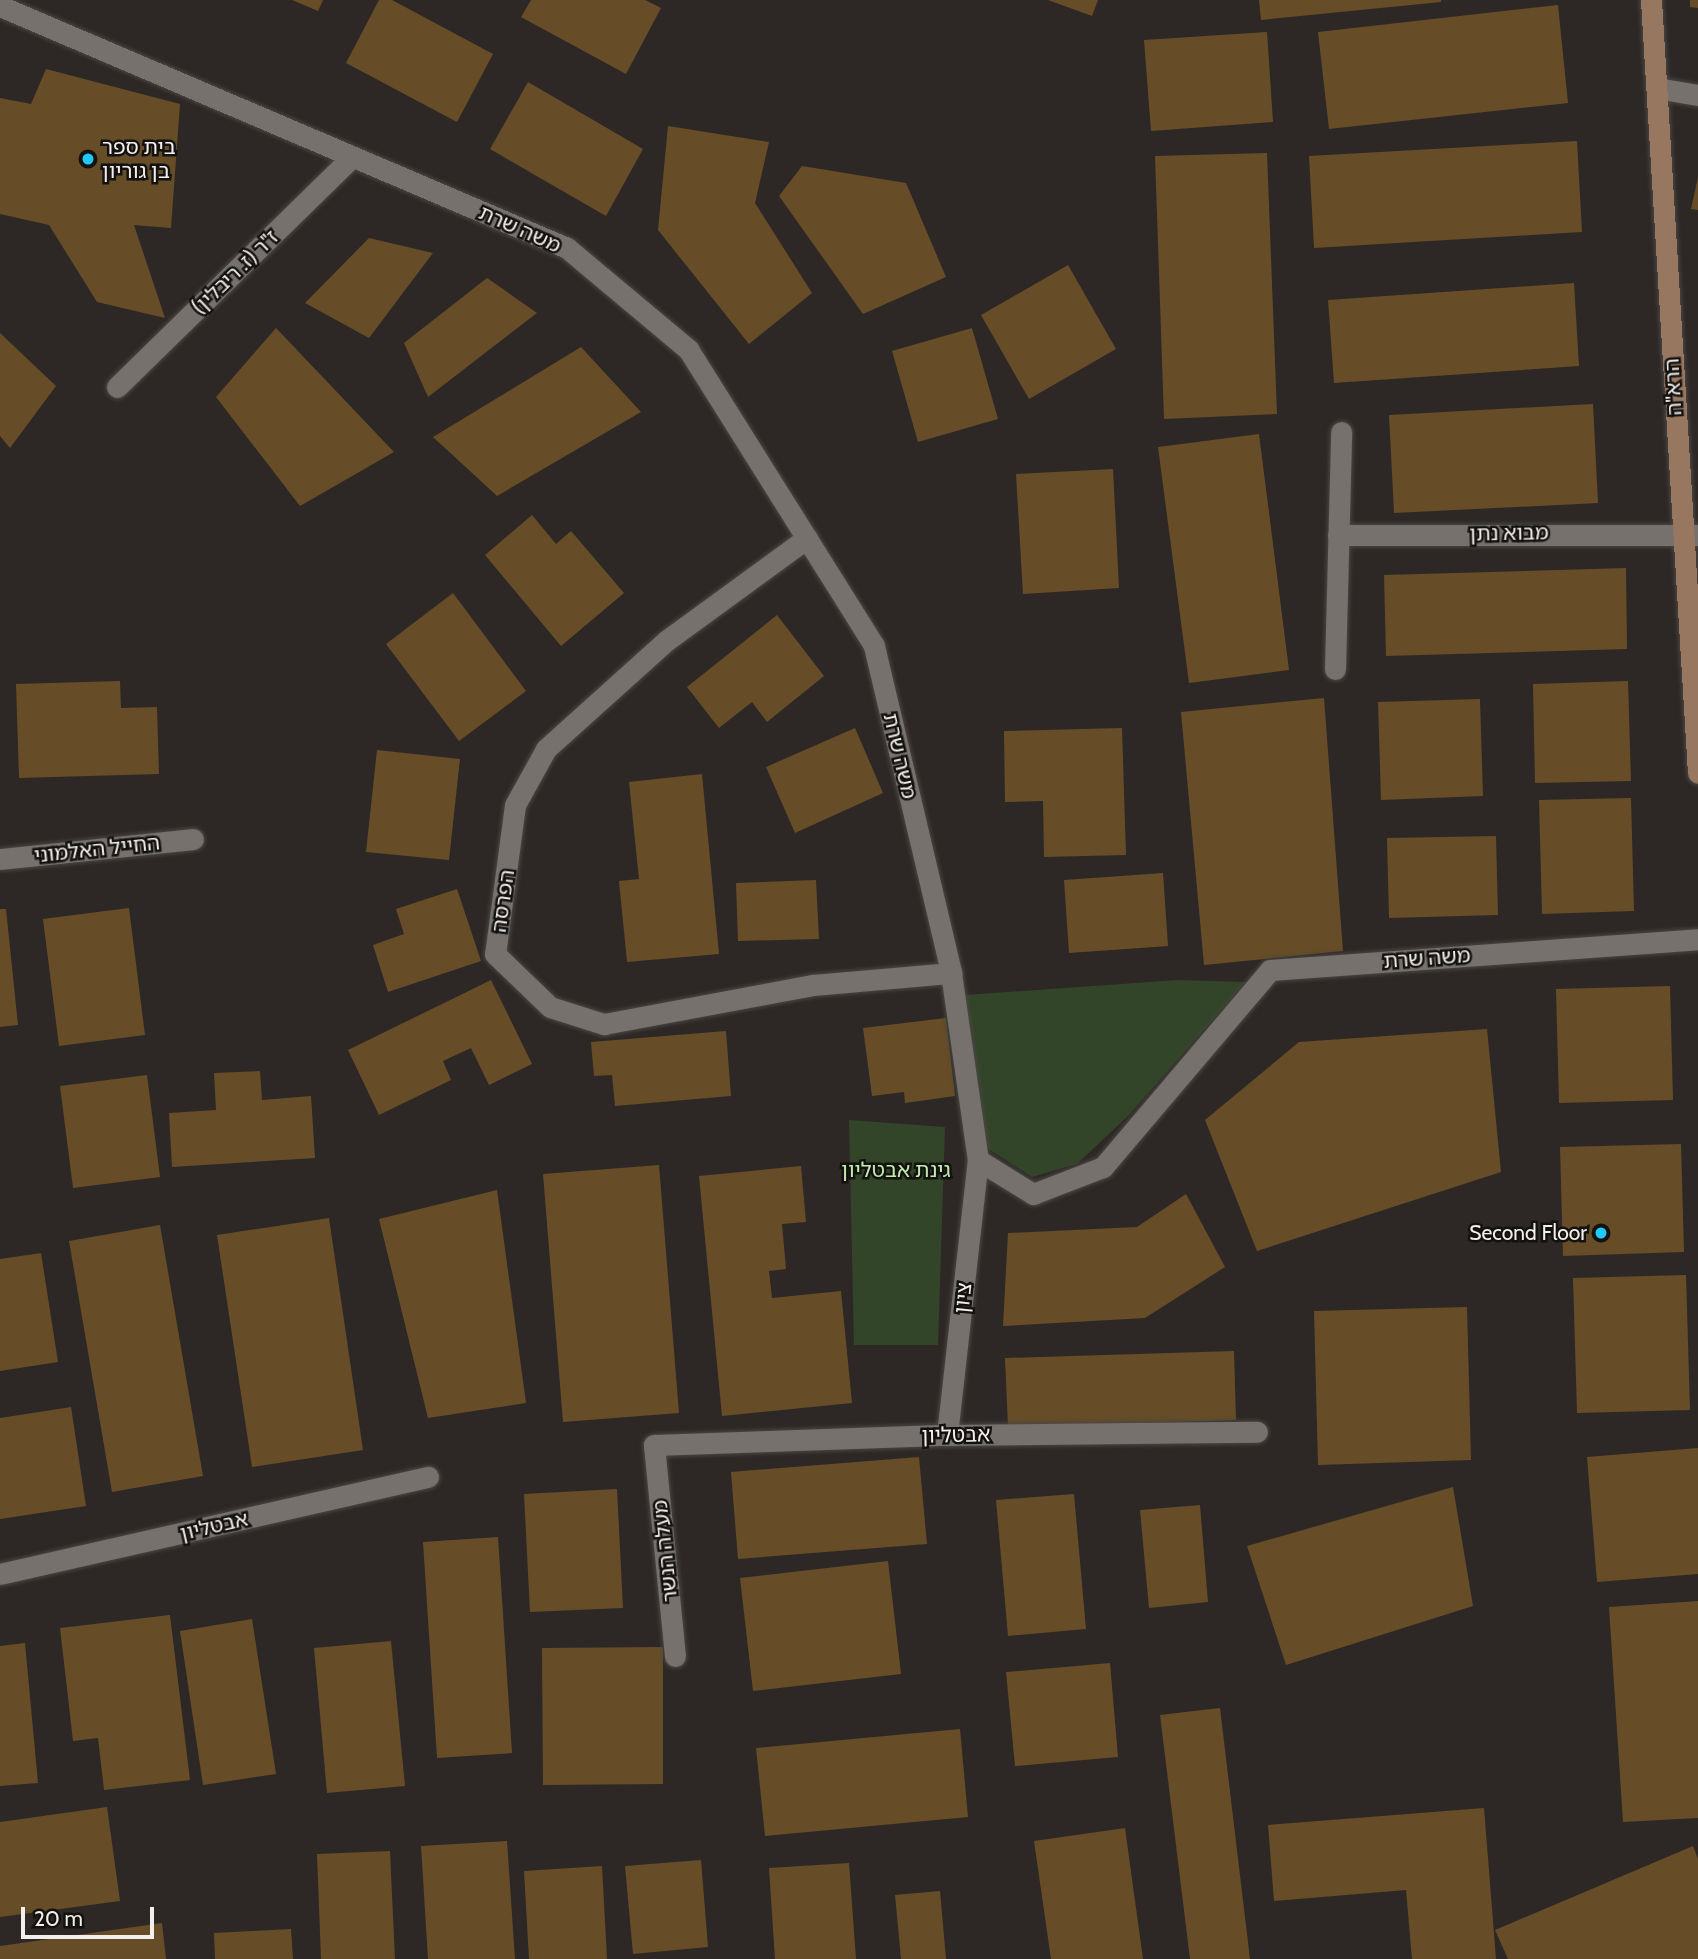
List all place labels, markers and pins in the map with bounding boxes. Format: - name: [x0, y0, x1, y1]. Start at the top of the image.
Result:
- place label: בית ספר בן גוריון: [102, 134, 176, 184]
- marker: בית ספר בן גוריון: [80, 151, 96, 167]
- place label: Second Floor: [1469, 1220, 1587, 1246]
- marker: Second Floor: [1593, 1225, 1609, 1241]

